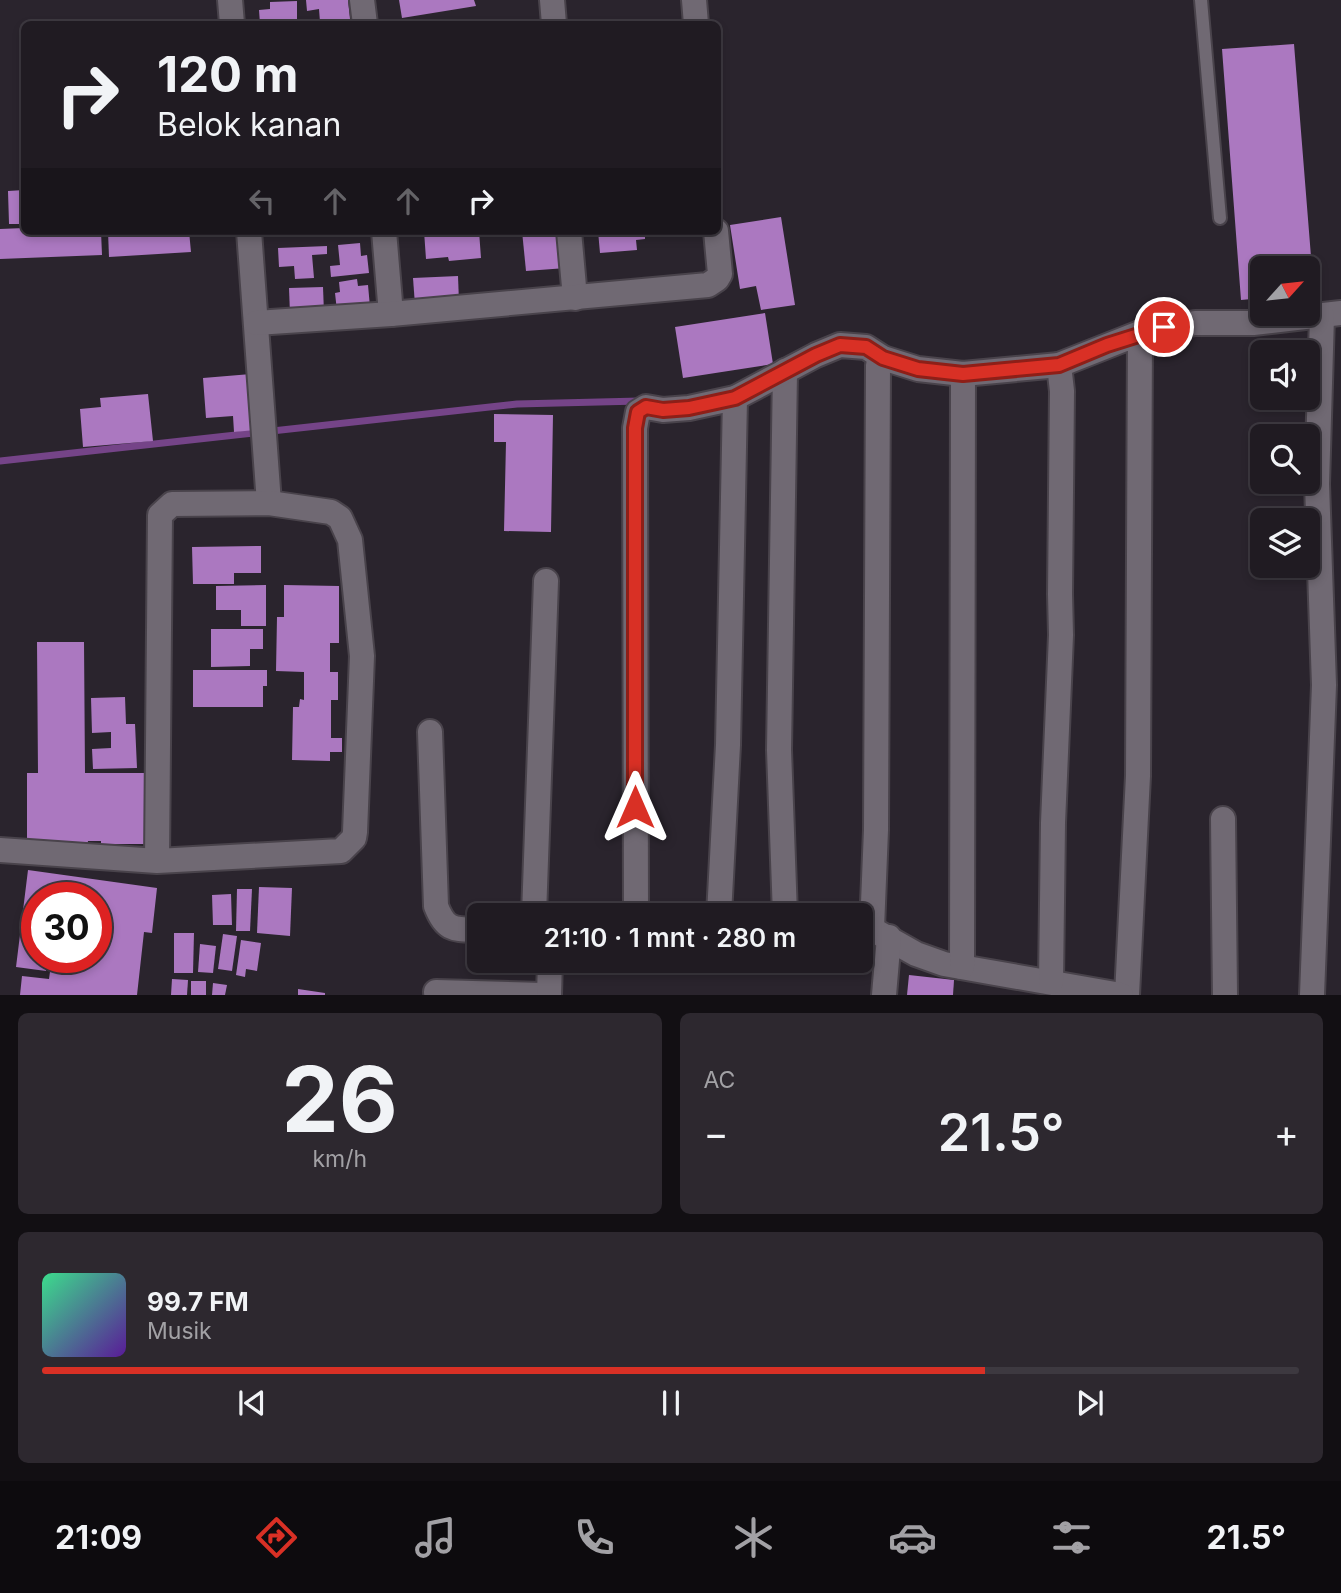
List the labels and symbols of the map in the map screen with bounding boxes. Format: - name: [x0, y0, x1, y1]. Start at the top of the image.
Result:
- north arrow: [1250, 256, 1320, 326]
- pin: [1134, 297, 1194, 357]
- position arrow: [598, 770, 672, 844]
- speed limit sign: 30: [21, 882, 112, 973]

